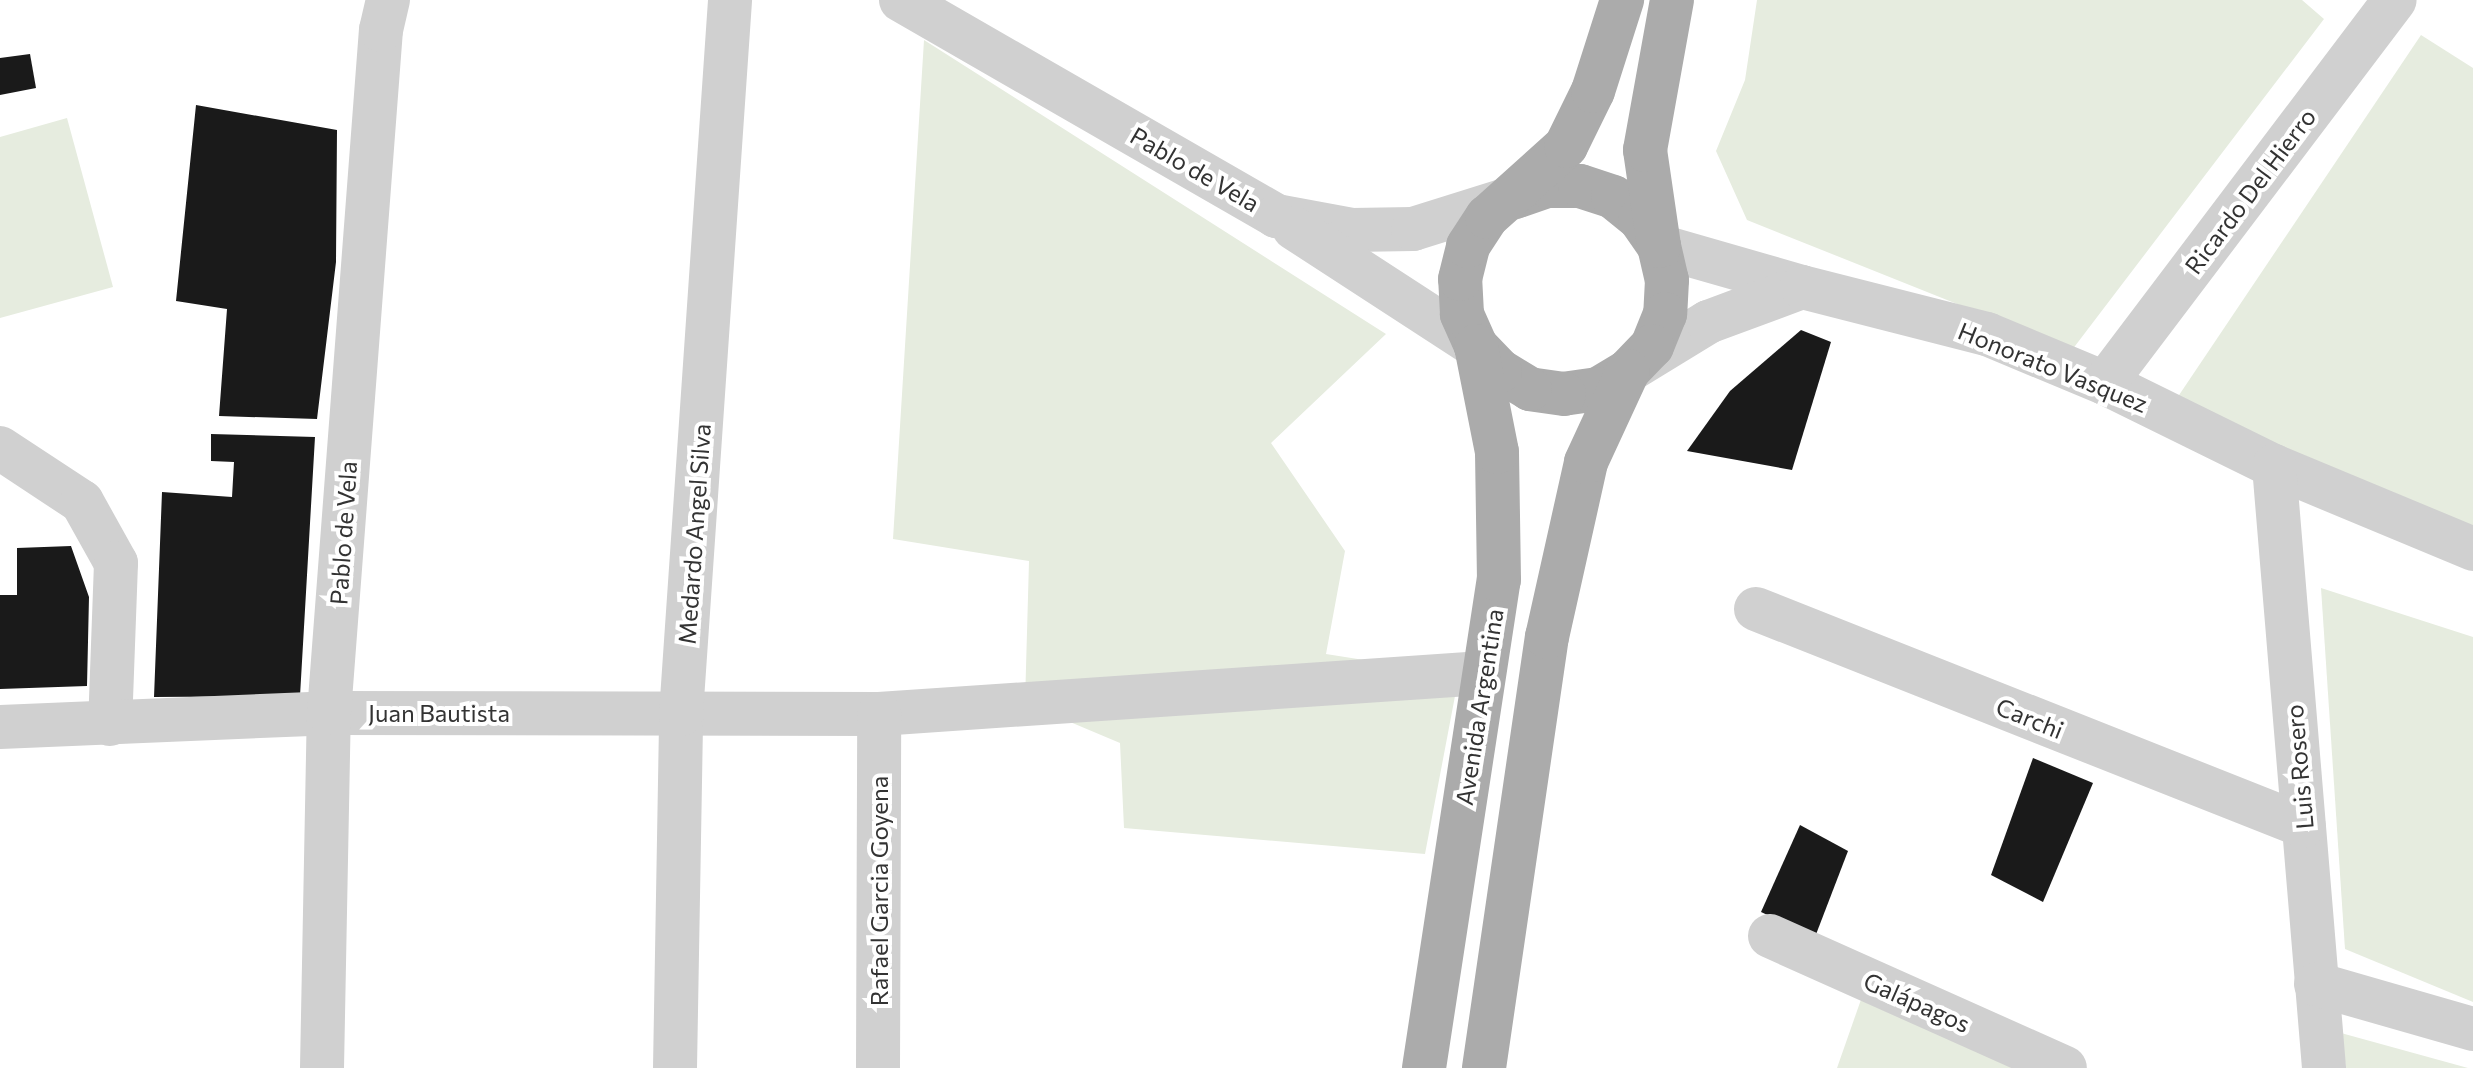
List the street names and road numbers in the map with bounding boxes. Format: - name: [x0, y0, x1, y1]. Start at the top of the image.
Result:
- street label: Ricardo Del Hierro: [2178, 103, 2322, 279]
- street label: Pablo de Vela: [1125, 121, 1265, 217]
- street label: Honorato Vasquez: [1954, 316, 2152, 418]
- street label: Medardo Angel Silva: [672, 423, 716, 645]
- street label: Pablo de Vela: [324, 460, 362, 606]
- street label: Avenida Argentina: [1449, 607, 1509, 807]
- street label: Carchi: [1992, 692, 2068, 744]
- street label: Juan Bautista: [368, 699, 510, 727]
- street label: Luis Rosero: [2279, 703, 2319, 831]
- street label: Rafael Garcia Goyena: [865, 776, 893, 1006]
- street label: Galápagos: [1859, 966, 1975, 1038]

